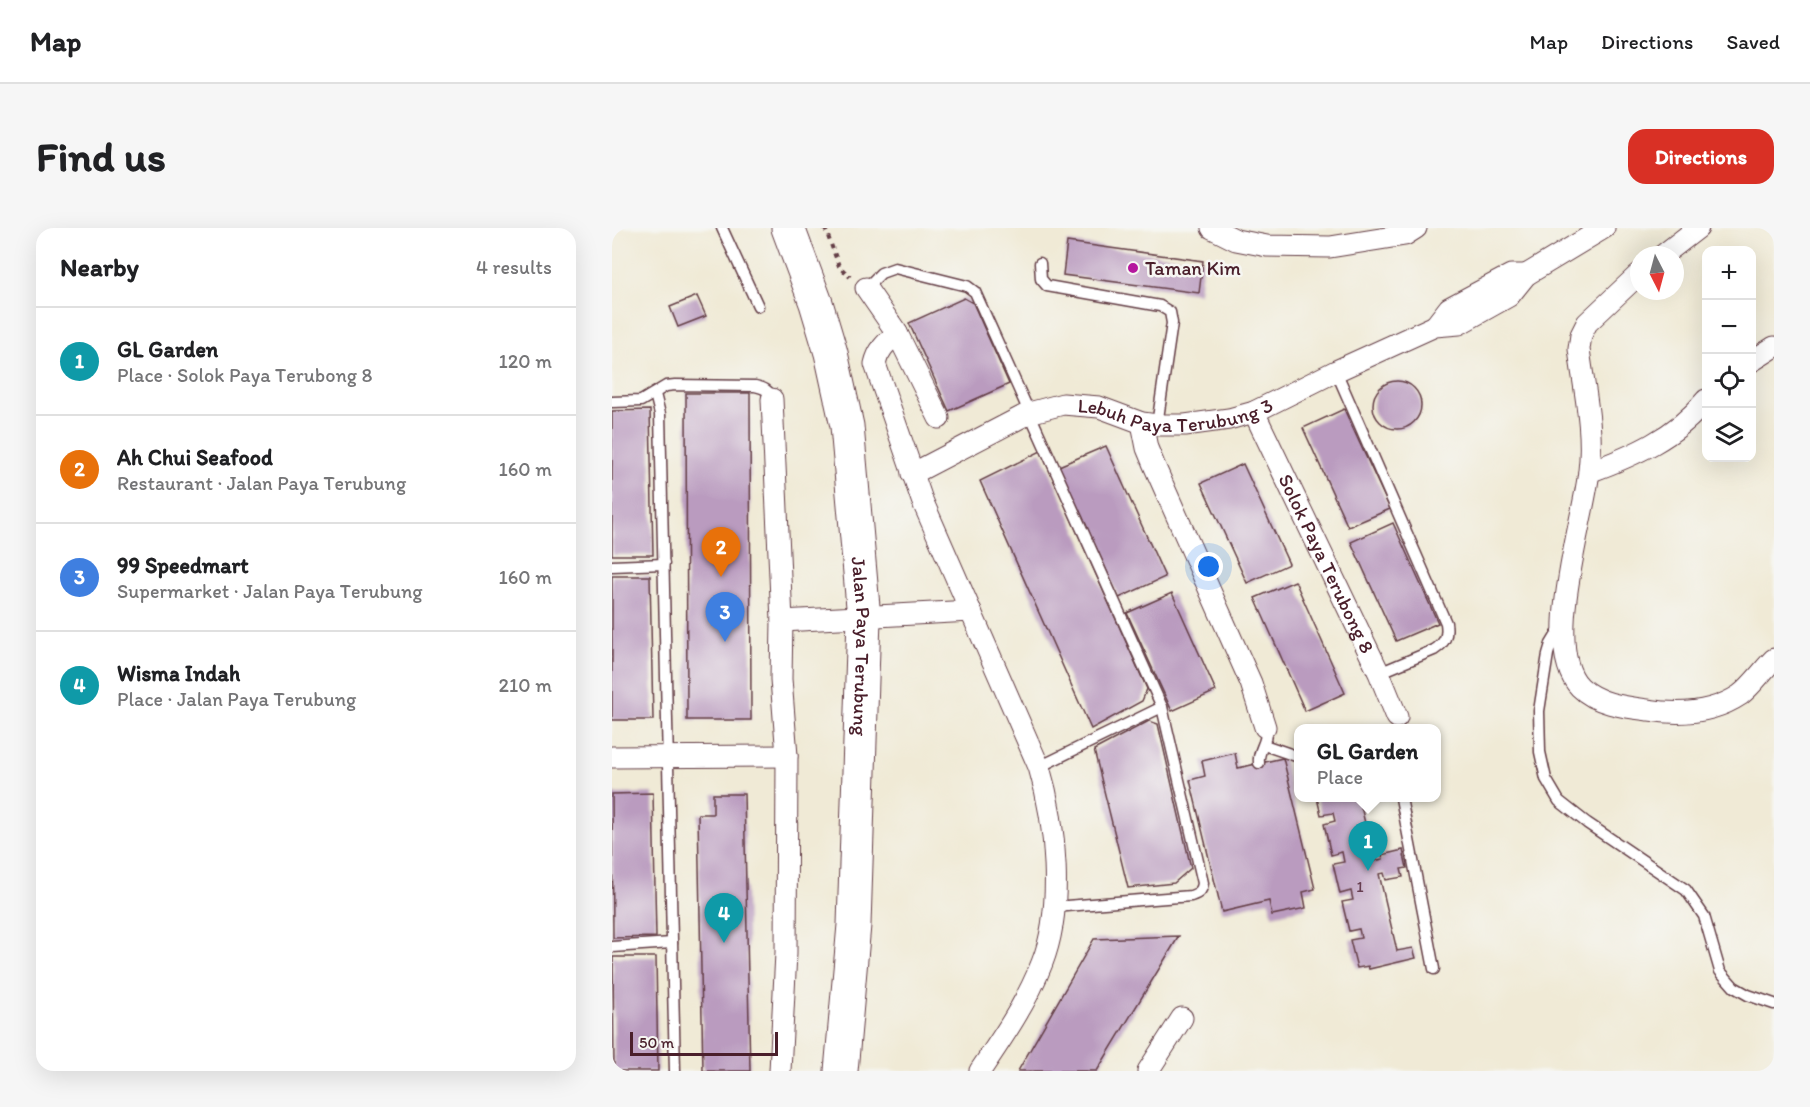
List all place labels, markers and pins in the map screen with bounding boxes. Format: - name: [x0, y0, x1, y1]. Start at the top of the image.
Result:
- place label: Taman Kim: [1145, 256, 1241, 280]
- marker: Taman Kim: [1126, 261, 1140, 275]
- pin: 2: [702, 528, 740, 577]
- pin: 3: [706, 592, 744, 642]
- pin: 1: [1348, 822, 1388, 871]
- pin: 4: [704, 894, 744, 943]

